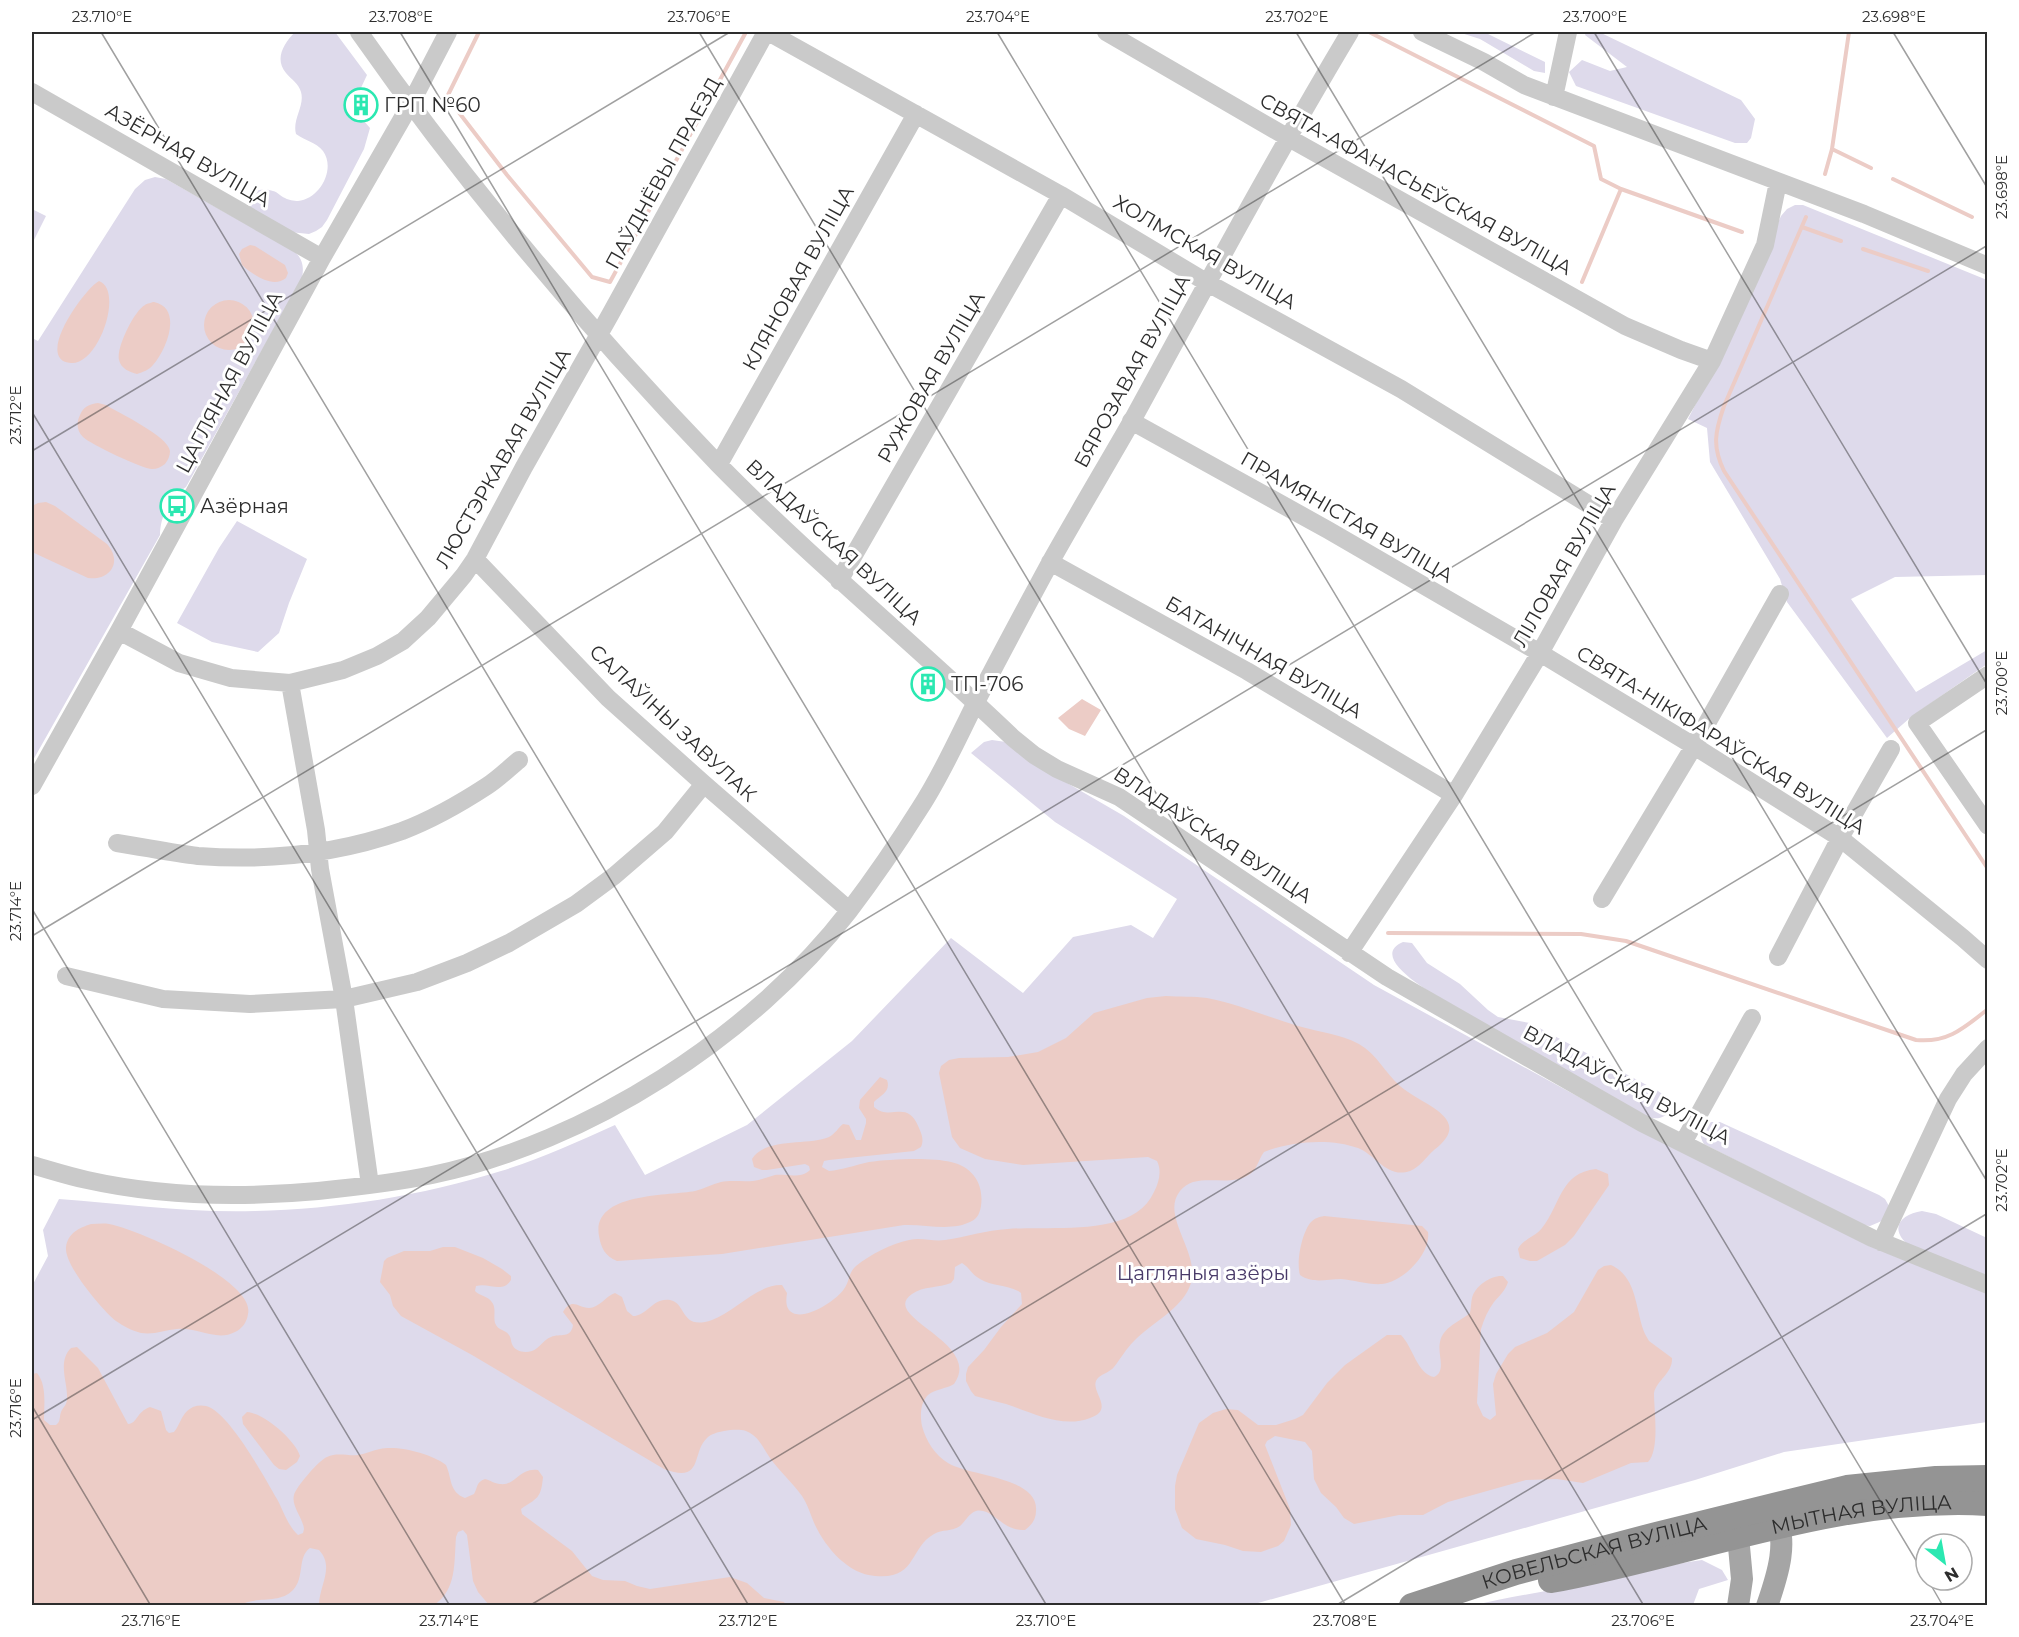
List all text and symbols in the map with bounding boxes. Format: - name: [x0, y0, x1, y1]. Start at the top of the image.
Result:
- text: 23.710°E: [72, 7, 132, 26]
- text: 23.708°E: [369, 7, 433, 26]
- text: 23.706°E: [667, 7, 731, 26]
- text: 23.704°E: [966, 7, 1030, 26]
- text: 23.702°E: [1265, 7, 1329, 26]
- text: 23.700°E: [1563, 7, 1627, 26]
- text: 23.698°E: [1862, 7, 1926, 26]
- street label: ПАЎДНЁВЫ ПРАЕЗД: [600, 73, 726, 273]
- building icon: ГРП №60: [343, 87, 379, 123]
- street label: СВЯТА-АФАНАСЬЕЎСКАЯ ВУЛІЦА: [1256, 88, 1576, 280]
- place label: ГРП №60: [384, 93, 481, 117]
- street label: АЗЁРНАЯ ВУЛІЦА: [101, 98, 275, 212]
- text: 23.698°E: [1992, 155, 2011, 219]
- street label: КЛЯНОВАЯ ВУЛІЦА: [737, 181, 859, 375]
- street label: ХОЛМСКАЯ ВУЛІЦА: [1109, 190, 1301, 314]
- street label: БЯРОЗАВАЯ ВУЛІЦА: [1069, 270, 1195, 472]
- street label: ЦАГЛЯНАЯ ВУЛІЦА: [171, 287, 287, 477]
- street label: РУЖОВАЯ ВУЛІЦА: [872, 287, 990, 467]
- street label: ЛЮСТЭРКАВАЯ ВУЛІЦА: [430, 344, 576, 572]
- text: 23.712°E: [6, 385, 25, 445]
- street label: ПРАМЯНІСТАЯ ВУЛІЦА: [1237, 446, 1458, 588]
- street label: ВЛАДАЎСКАЯ ВУЛІЦА: [741, 454, 927, 630]
- street label: ЛІЛОВАЯ ВУЛІЦА: [1507, 479, 1621, 651]
- bus stop icon: Азёрная: [159, 488, 195, 524]
- place label: Азёрная: [200, 494, 289, 518]
- street label: БАТАНІЧНАЯ ВУЛІЦА: [1161, 591, 1367, 723]
- street label: САЛАЎІНЫ ЗАВУЛАК: [585, 639, 761, 807]
- street label: СВЯТА-НІКІФАРАЎСКАЯ ВУЛІЦА: [1572, 641, 1870, 839]
- text: 23.700°E: [1992, 651, 2011, 715]
- building icon: ТП-706: [910, 666, 946, 702]
- place label: ТП-706: [951, 672, 1024, 696]
- street label: ВЛАДАЎСКАЯ ВУЛІЦА: [1109, 762, 1317, 908]
- text: 23.714°E: [6, 881, 25, 941]
- street label: ВЛАДАЎСКАЯ ВУЛІЦА: [1519, 1020, 1735, 1150]
- text: 23.702°E: [1992, 1148, 2011, 1212]
- park label: Цагляныя азёры: [1117, 1261, 1289, 1285]
- text: 23.716°E: [6, 1378, 25, 1438]
- street label: МЫТНАЯ ВУЛІЦА: [1769, 1490, 1952, 1539]
- street label: КОВЕЛЬСКАЯ ВУЛІЦА: [1479, 1511, 1709, 1594]
- north arrow: [1914, 1532, 1974, 1592]
- text: N: [1941, 1563, 1962, 1586]
- text: 23.716°E: [121, 1611, 181, 1630]
- text: 23.714°E: [419, 1611, 479, 1630]
- text: 23.712°E: [718, 1611, 778, 1630]
- text: 23.710°E: [1016, 1611, 1076, 1630]
- text: 23.708°E: [1313, 1611, 1377, 1630]
- text: 23.706°E: [1611, 1611, 1675, 1630]
- text: 23.704°E: [1910, 1611, 1974, 1630]

